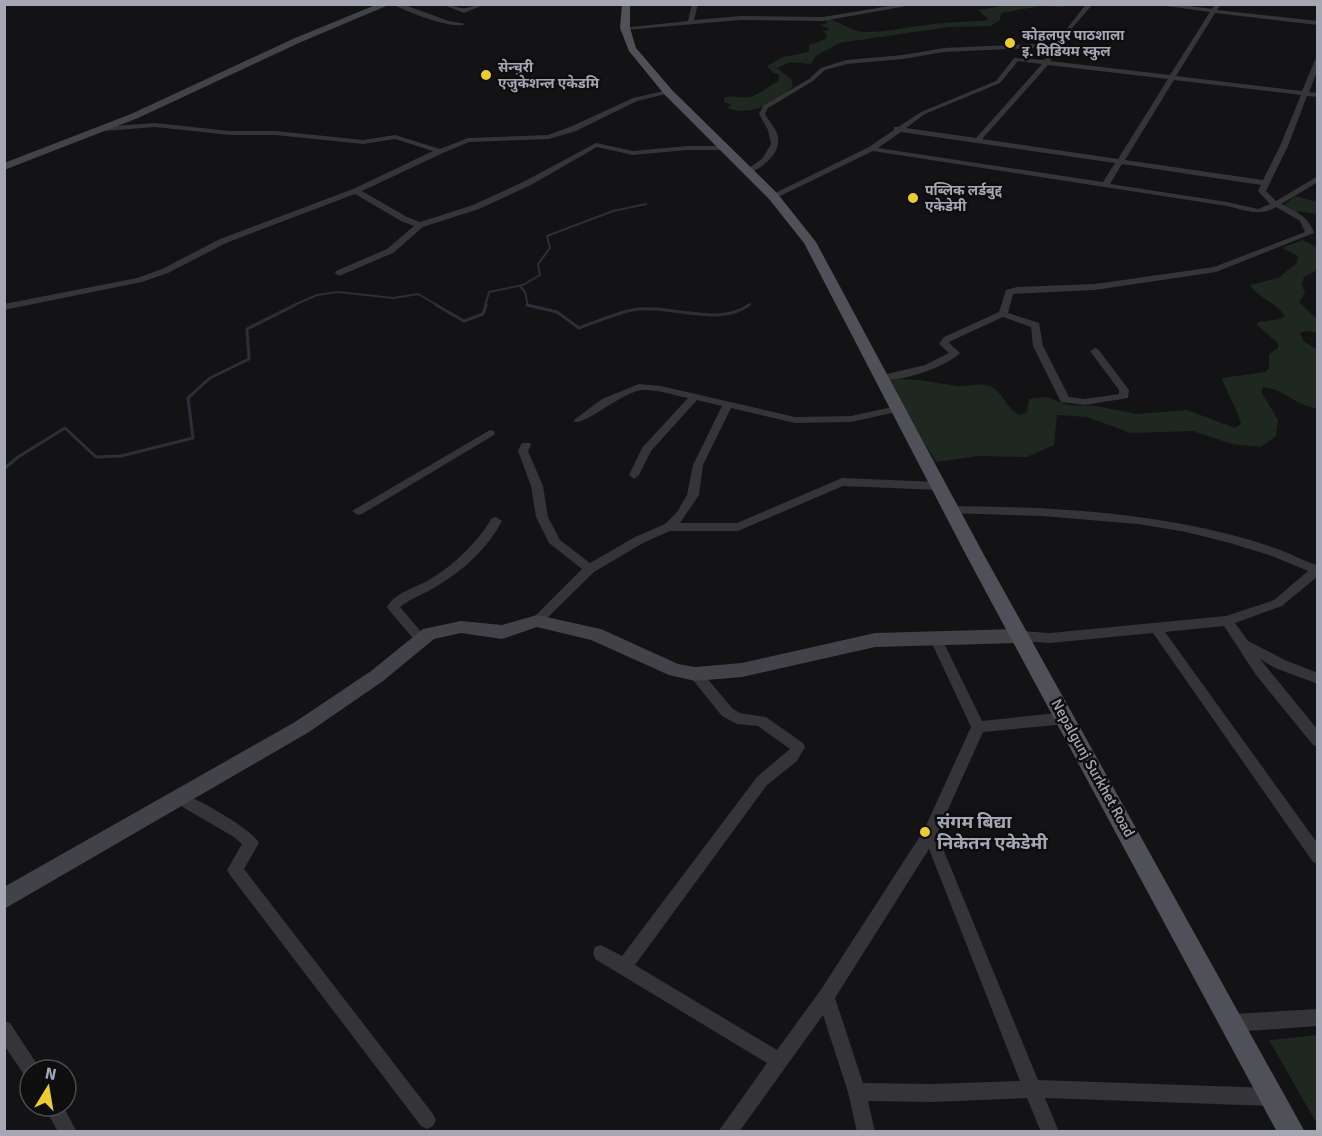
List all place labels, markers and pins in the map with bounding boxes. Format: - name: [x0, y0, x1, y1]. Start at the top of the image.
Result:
- place label: कोहलपुर पाठशाला इ. मिडियम स्कुल: [1022, 27, 1125, 61]
- marker: कोहलपुर पाठशाला इ. मिडियम स्कुल: [1003, 36, 1017, 50]
- place label: सेन्चुरी एजुकेशन्ल एकेडमि: [498, 58, 600, 93]
- marker: सेन्चुरी एजुकेशन्ल एकेडमि: [479, 68, 493, 82]
- place label: पब्लिक लर्डबुद्द एकेडेमी: [925, 182, 1003, 215]
- marker: पब्लिक लर्डबुद्द एकेडेमी: [906, 191, 920, 205]
- place label: संगम बिद्या निकेतन एकेडेमी: [937, 811, 1048, 854]
- marker: संगम बिद्या निकेतन एकेडेमी: [918, 825, 932, 839]

